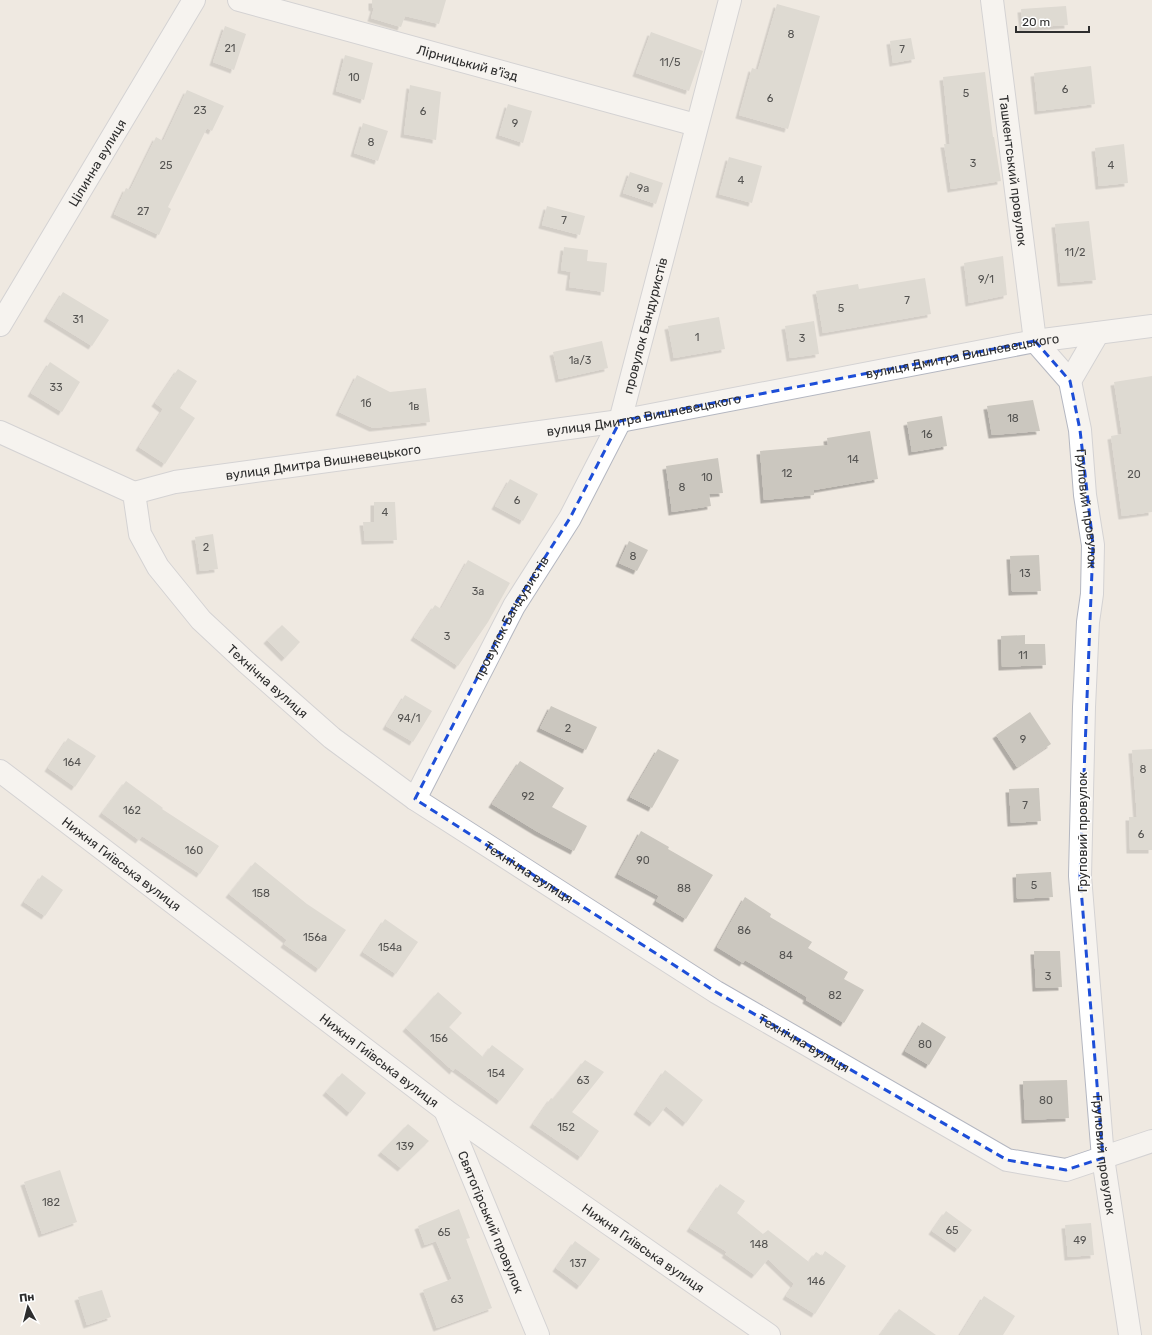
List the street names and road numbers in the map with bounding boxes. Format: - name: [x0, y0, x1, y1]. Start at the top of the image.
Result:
- street label: Лірницький в'їзд: [415, 42, 520, 84]
- street label: Ташкентський провулок: [997, 94, 1030, 247]
- street label: Цілинна вулиця: [65, 116, 129, 209]
- street label: провулок Бандуристів: [620, 256, 670, 395]
- street label: вулиця Дмитра Вишневецького: [864, 330, 1060, 381]
- street label: вулиця Дмитра Вишневецького: [546, 390, 742, 438]
- street label: вулиця Дмитра Вишневецького: [225, 441, 422, 482]
- street label: Груповий провулок: [1074, 448, 1101, 569]
- street label: провулок Бандуристів: [470, 553, 552, 683]
- street label: Технічна вулиця: [224, 641, 311, 721]
- street label: Груповий провулок: [1075, 772, 1090, 892]
- street label: Нижня Гиївська вулиця: [59, 814, 184, 914]
- street label: Технічна вулиця: [481, 838, 576, 906]
- street label: Нижня Гиївська вулиця: [317, 1010, 442, 1110]
- street label: Технічна вулиця: [756, 1011, 852, 1075]
- street label: Груповий провулок: [1090, 1094, 1119, 1216]
- street label: Святогірський провулок: [455, 1149, 527, 1295]
- street label: Нижня Гиївська вулиця: [579, 1200, 707, 1295]

